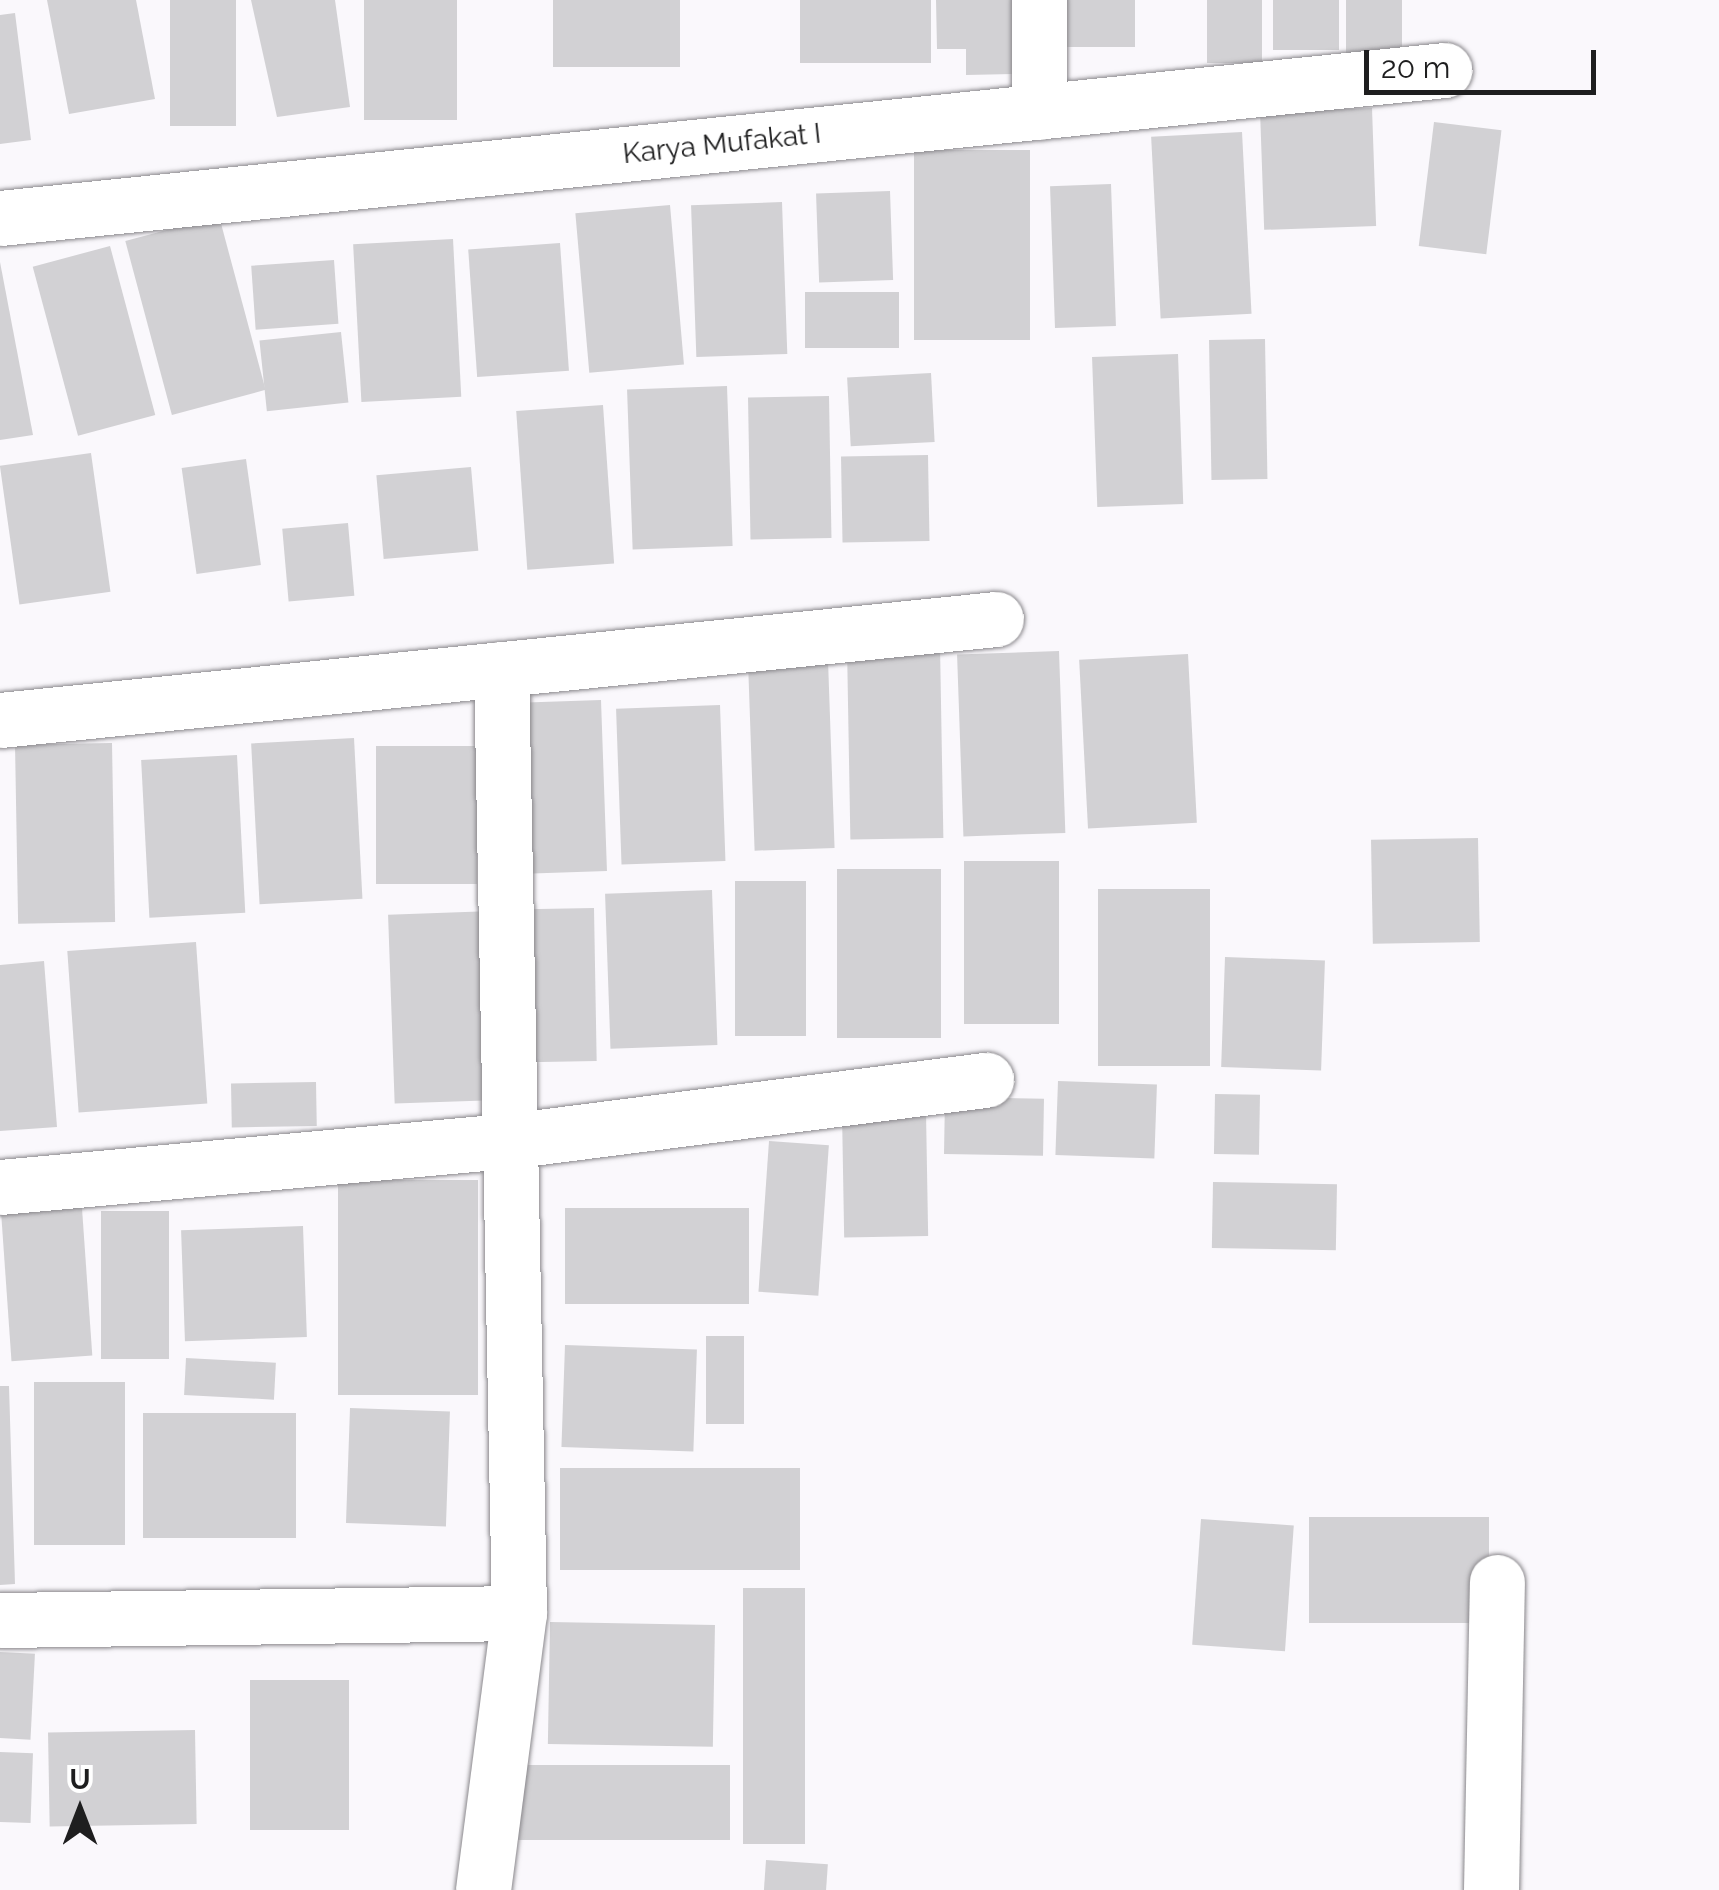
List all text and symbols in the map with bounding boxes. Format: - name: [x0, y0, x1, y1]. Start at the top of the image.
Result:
- scale bar: [1369, 30, 1602, 92]
- text: 20 m: [1381, 50, 1450, 85]
- street label: Karya Mufakat I: [621, 117, 823, 171]
- north arrow: [30, 1760, 130, 1860]
- text: U: [69, 1763, 91, 1796]

